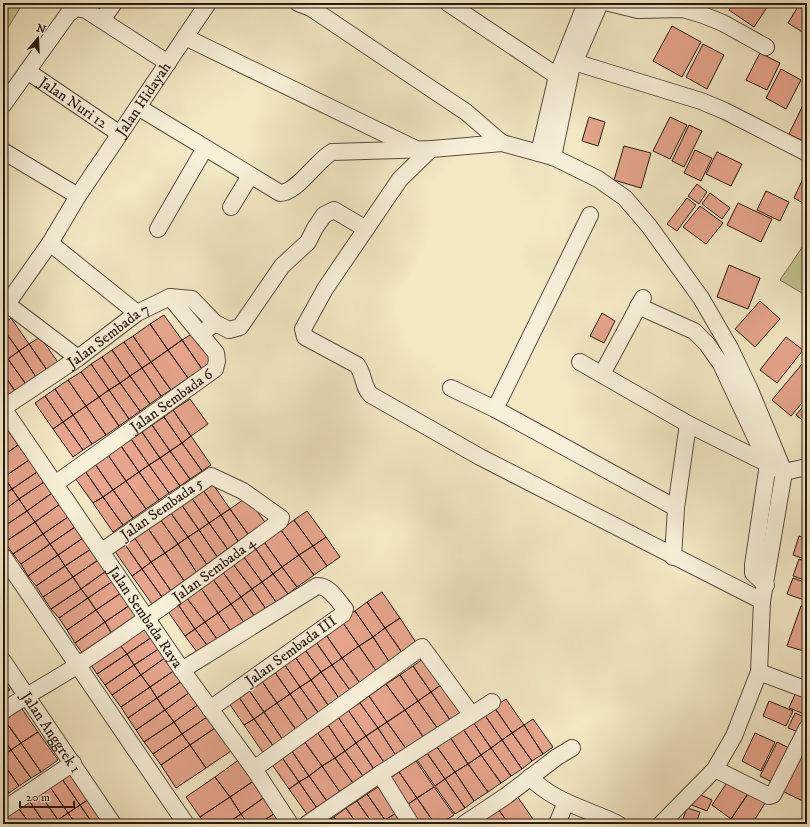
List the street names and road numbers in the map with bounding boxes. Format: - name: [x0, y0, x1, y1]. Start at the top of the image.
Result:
- street label: Jalan Hidayah: [110, 58, 175, 142]
- street label: Jalan Nuri 12: [34, 71, 112, 133]
- street label: Jalan Sembada 7: [62, 299, 153, 373]
- street label: Jalan Sembada 6: [124, 364, 217, 438]
- street label: Jalan Sembada 5: [115, 473, 208, 546]
- street label: Jalan Sembada 4: [167, 533, 259, 607]
- street label: Jalan Sembada Raya: [103, 561, 188, 672]
- street label: Jalan Sembada III: [240, 611, 340, 692]
- street label: Jalan Anggrek 1: [16, 686, 85, 777]

